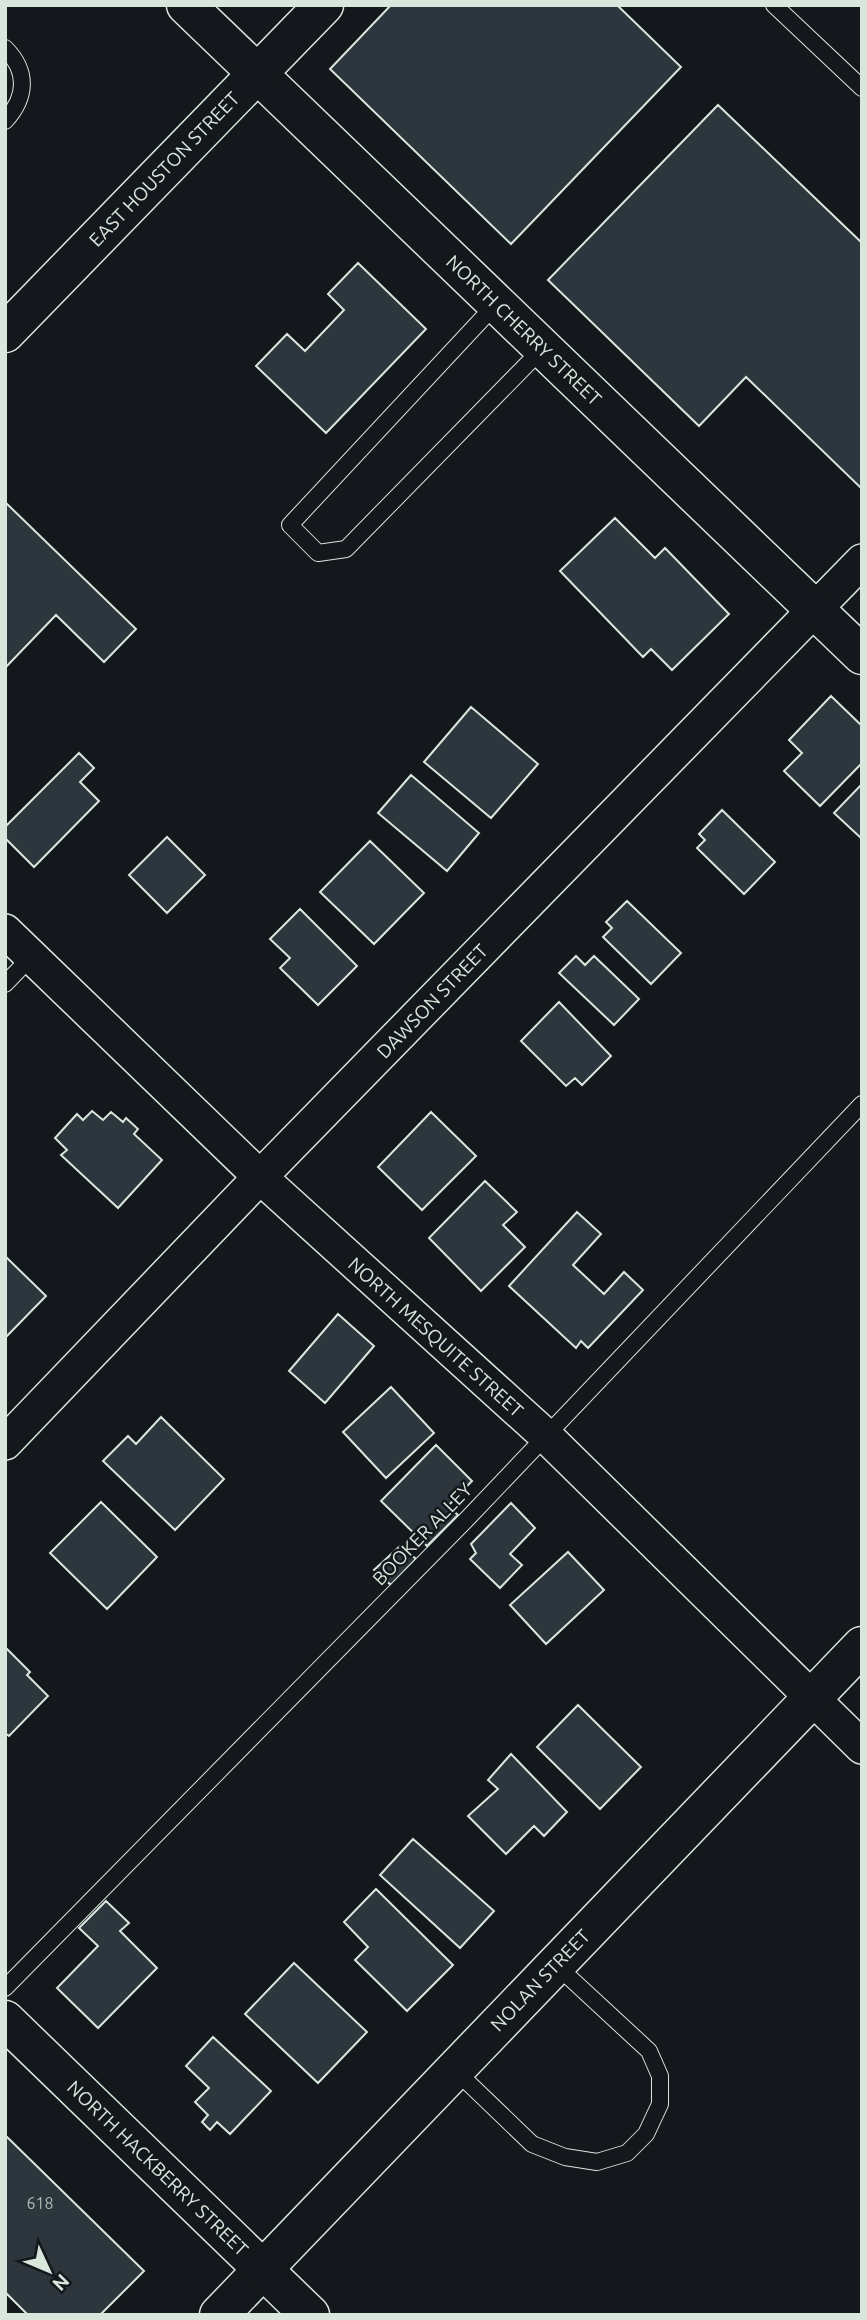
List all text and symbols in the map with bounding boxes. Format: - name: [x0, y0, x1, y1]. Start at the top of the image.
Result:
- street label: EAST HOUSTON STREET: [84, 87, 244, 251]
- street label: NORTH CHERRY STREET: [442, 250, 606, 410]
- street label: DAWSON STREET: [372, 939, 492, 1063]
- street label: NORTH MESQUITE STREET: [344, 1253, 528, 1422]
- street label: BOOKER ALLEY: [368, 1478, 476, 1590]
- street label: NOLAN STREET: [486, 1924, 594, 2035]
- street label: NORTH HACKBERRY STREET: [63, 2076, 253, 2261]
- house number: 618: [26, 2194, 54, 2212]
- north arrow: [14, 2236, 84, 2306]
- text: N: [48, 2270, 74, 2296]

